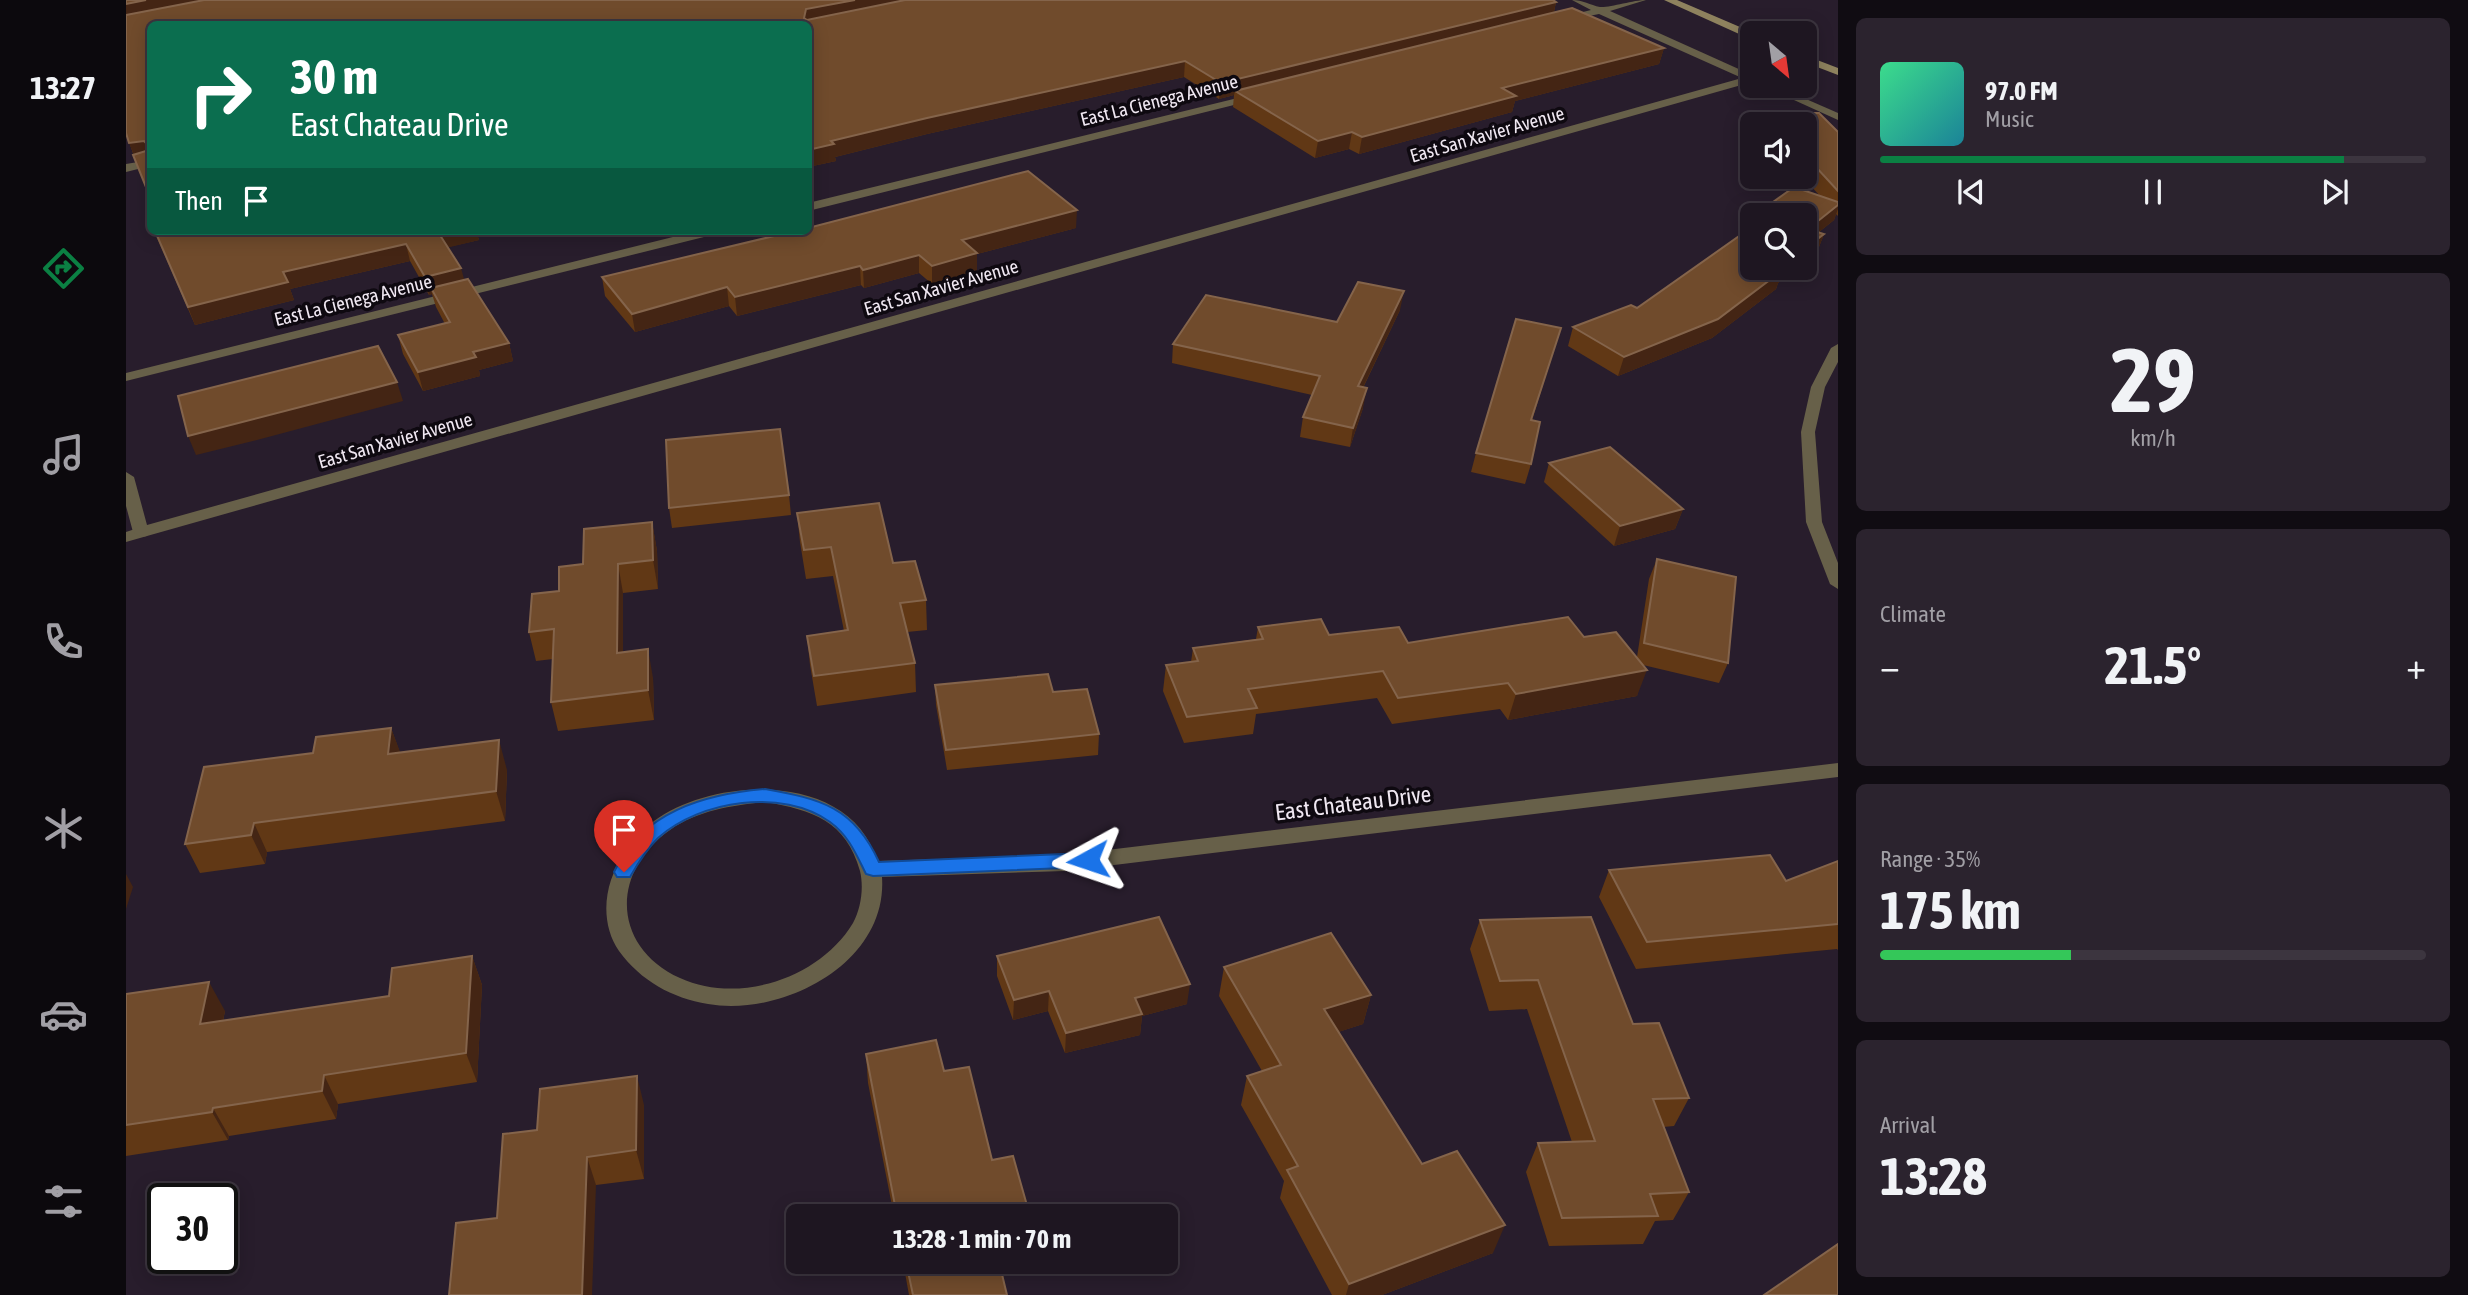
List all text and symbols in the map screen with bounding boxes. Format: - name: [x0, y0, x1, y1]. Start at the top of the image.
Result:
- north arrow: [1740, 21, 1816, 98]
- map controls: [1740, 21, 1817, 280]
- text: 30 m: [290, 48, 378, 104]
- icon: right: [175, 49, 266, 140]
- text: 13:27: [30, 69, 96, 106]
- street label: East La Cienega Avenue: [1078, 70, 1240, 130]
- text: 97.0 FM: [1985, 76, 2058, 106]
- street label: East San Xavier Avenue: [1407, 101, 1567, 167]
- text: East Chateau Drive: [290, 106, 508, 143]
- text: Music: [1985, 106, 2033, 132]
- button: sound: [1740, 112, 1817, 189]
- icon: previous: [1952, 173, 1990, 211]
- icon: pause: [2134, 173, 2172, 211]
- icon: next: [2316, 173, 2354, 211]
- icon: arrive: [237, 182, 275, 220]
- text: Then: [175, 186, 223, 216]
- button: search: [1740, 203, 1817, 280]
- icon: directions: [39, 244, 88, 293]
- street label: East San Xavier Avenue: [861, 254, 1021, 320]
- street label: East La Cienega Avenue: [272, 270, 434, 330]
- text: 29: [2110, 327, 2196, 431]
- street label: East San Xavier Avenue: [315, 407, 475, 473]
- text: km/h: [2130, 425, 2176, 451]
- icon: music: [39, 430, 88, 479]
- text: Climate: [1880, 601, 1946, 627]
- icon: phone: [39, 617, 88, 666]
- text: 21.5°: [2105, 635, 2201, 695]
- text: −: [1880, 644, 1900, 687]
- text: +: [2406, 644, 2426, 687]
- street label: East Chateau Drive: [1273, 781, 1433, 825]
- pin: [594, 800, 654, 872]
- icon: climate: [39, 804, 88, 853]
- icon: arrive: [605, 811, 643, 849]
- position arrow: [1051, 823, 1125, 897]
- text: Range · 35%: [1880, 846, 1980, 872]
- text: 175 km: [1880, 880, 2021, 940]
- icon: car: [39, 990, 88, 1039]
- text: Arrival: [1880, 1112, 1936, 1138]
- text: 13:28: [1880, 1146, 1987, 1206]
- icon: filters: [39, 1177, 88, 1226]
- speed limit sign: 30: [147, 1183, 238, 1274]
- text: 13:28 · 1 min · 70 m: [893, 1224, 1071, 1254]

